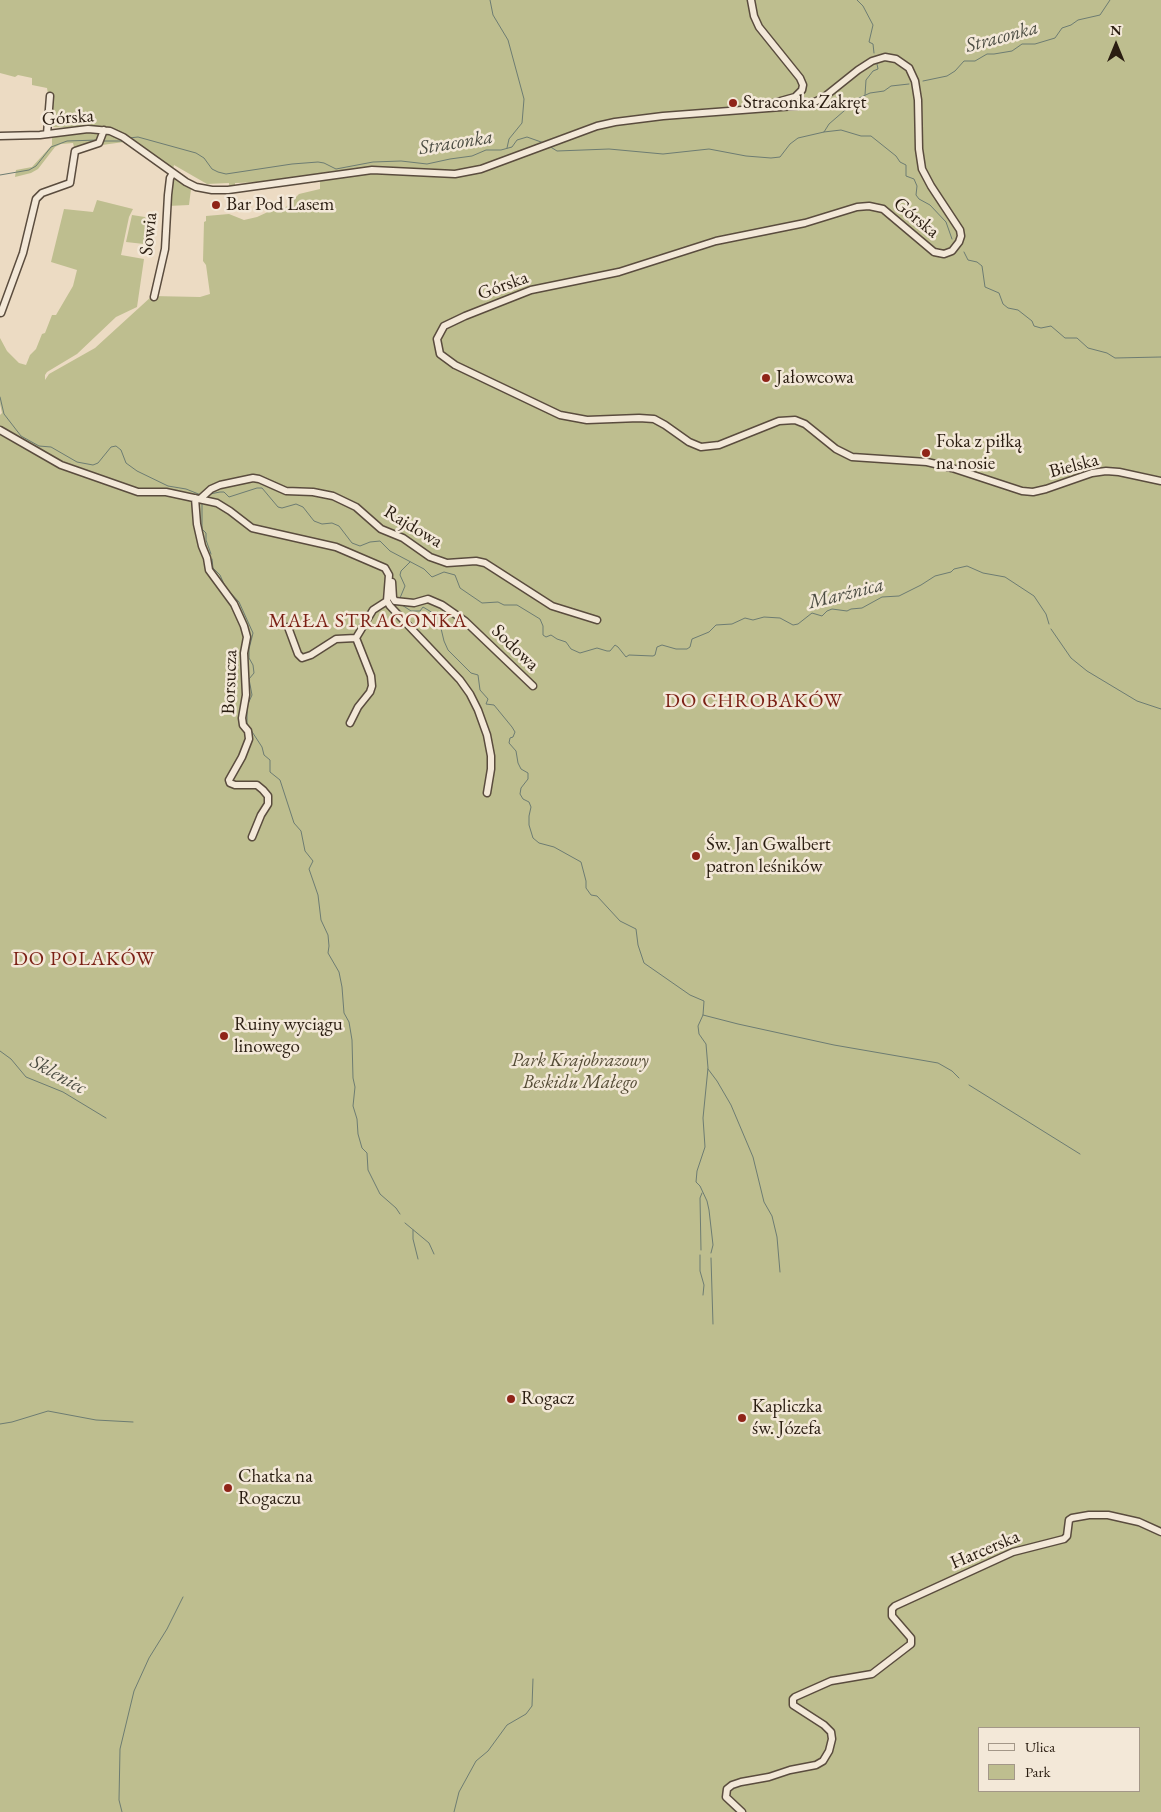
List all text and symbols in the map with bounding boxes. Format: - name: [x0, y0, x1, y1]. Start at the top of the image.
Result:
- water label: Straconka: [963, 16, 1041, 58]
- north arrow: [1091, 20, 1141, 70]
- text: N: [1110, 21, 1122, 39]
- place label: Straconka Zakręt: [743, 92, 866, 114]
- marker: Straconka Zakręt: [727, 97, 739, 109]
- street label: Górska: [41, 105, 95, 131]
- water label: Straconka: [417, 125, 495, 161]
- street label: Górska: [889, 193, 943, 243]
- place label: Bar Pod Lasem: [226, 194, 334, 216]
- marker: Bar Pod Lasem: [210, 199, 222, 211]
- street label: Sowia: [135, 211, 163, 257]
- street label: Górska: [475, 266, 531, 306]
- place label: Jałowcowa: [776, 367, 854, 389]
- marker: Jałowcowa: [760, 372, 772, 384]
- place label: Foka z piłką na nosie: [936, 431, 1022, 475]
- marker: Foka z piłką na nosie: [920, 447, 932, 459]
- street label: Bielska: [1047, 448, 1101, 484]
- street label: Rajdowa: [380, 501, 446, 553]
- water label: Marźnica: [806, 573, 886, 615]
- district label: MAŁA STRACONKA: [267, 610, 469, 634]
- street label: Sodowa: [486, 620, 544, 676]
- street label: Borsucza: [217, 649, 243, 715]
- district label: DO CHROBAKÓW: [663, 690, 845, 714]
- place label: Św. Jan Gwalbert patron leśników: [706, 834, 831, 878]
- marker: Św. Jan Gwalbert patron leśników: [690, 850, 702, 862]
- district label: DO POLAKÓW: [11, 948, 157, 972]
- place label: Ruiny wyciągu linowego: [234, 1014, 343, 1058]
- marker: Ruiny wyciągu linowego: [218, 1030, 230, 1042]
- water label: Skleniec: [26, 1050, 90, 1100]
- park label: Park Krajobrazowy Beskidu Małego: [511, 1050, 649, 1094]
- place label: Rogacz: [521, 1388, 574, 1410]
- marker: Rogacz: [505, 1393, 517, 1405]
- place label: Kapliczka św. Józefa: [752, 1396, 822, 1440]
- marker: Kapliczka św. Józefa: [736, 1412, 748, 1424]
- place label: Chatka na Rogaczu: [238, 1466, 313, 1510]
- marker: Chatka na Rogaczu: [222, 1482, 234, 1494]
- street label: Harcerska: [947, 1525, 1023, 1575]
- legend: [978, 1727, 1141, 1792]
- text: Ulica: [1025, 1737, 1055, 1756]
- text: Park: [1025, 1762, 1051, 1781]

